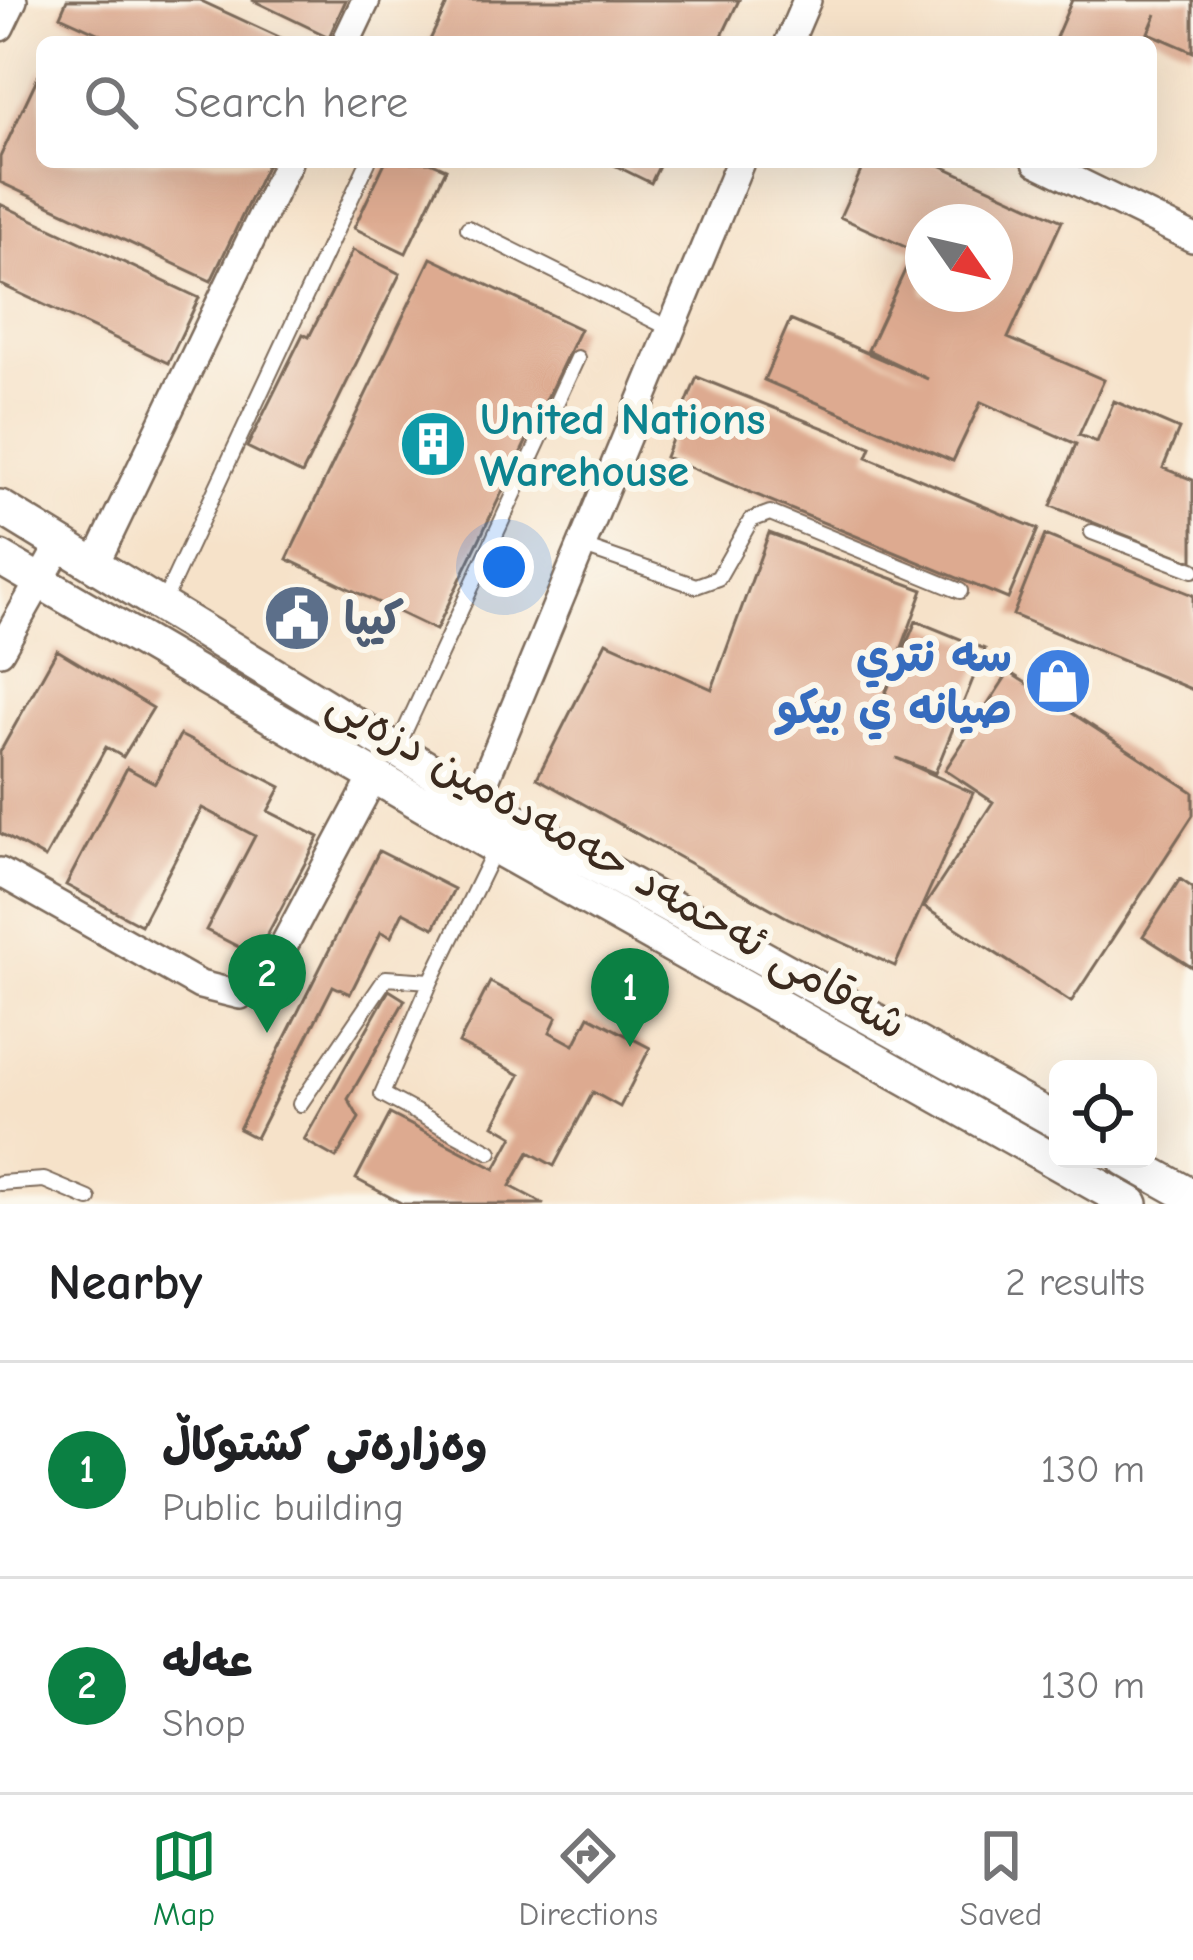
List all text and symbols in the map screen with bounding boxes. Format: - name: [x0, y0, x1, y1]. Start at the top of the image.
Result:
- search box: [36, 36, 1157, 168]
- icon: search: [78, 69, 144, 135]
- text: Search here: [174, 76, 408, 128]
- north arrow: [905, 204, 1013, 312]
- place label: United Nations Warehouse: [480, 393, 765, 497]
- building icon: United Nations Warehouse: [398, 409, 468, 479]
- your location: [474, 537, 534, 597]
- public building icon: كيپا: [262, 583, 332, 653]
- place label: كيپا: [344, 593, 404, 647]
- place label: سه نتري صيانه ي بيكو: [774, 630, 1012, 740]
- shop icon: سه نتري صيانه ي بيكو: [1023, 646, 1093, 716]
- street label: شەقامی ئەحمەد حەمەدەمین دزەیی: [318, 676, 916, 1053]
- pin: 2: [228, 934, 306, 1033]
- pin: 1: [591, 948, 669, 1047]
- map controls: [1049, 1060, 1157, 1168]
- button: locate: [1049, 1060, 1157, 1168]
- text: Nearby: [48, 1253, 202, 1312]
- text: 2 results: [1005, 1260, 1145, 1305]
- text: وەزارەتی کشتوکاڵ: [162, 1419, 488, 1471]
- text: 1: [79, 1447, 95, 1492]
- text: 130 m: [1041, 1447, 1145, 1492]
- text: Public building: [162, 1485, 404, 1530]
- text: عەلە: [162, 1635, 253, 1687]
- text: 2: [77, 1663, 97, 1708]
- text: 130 m: [1041, 1663, 1145, 1708]
- text: Shop: [162, 1701, 246, 1746]
- tab: Map: [151, 1823, 217, 1933]
- tab: Directions: [519, 1823, 658, 1933]
- tab: Saved: [960, 1823, 1042, 1933]

